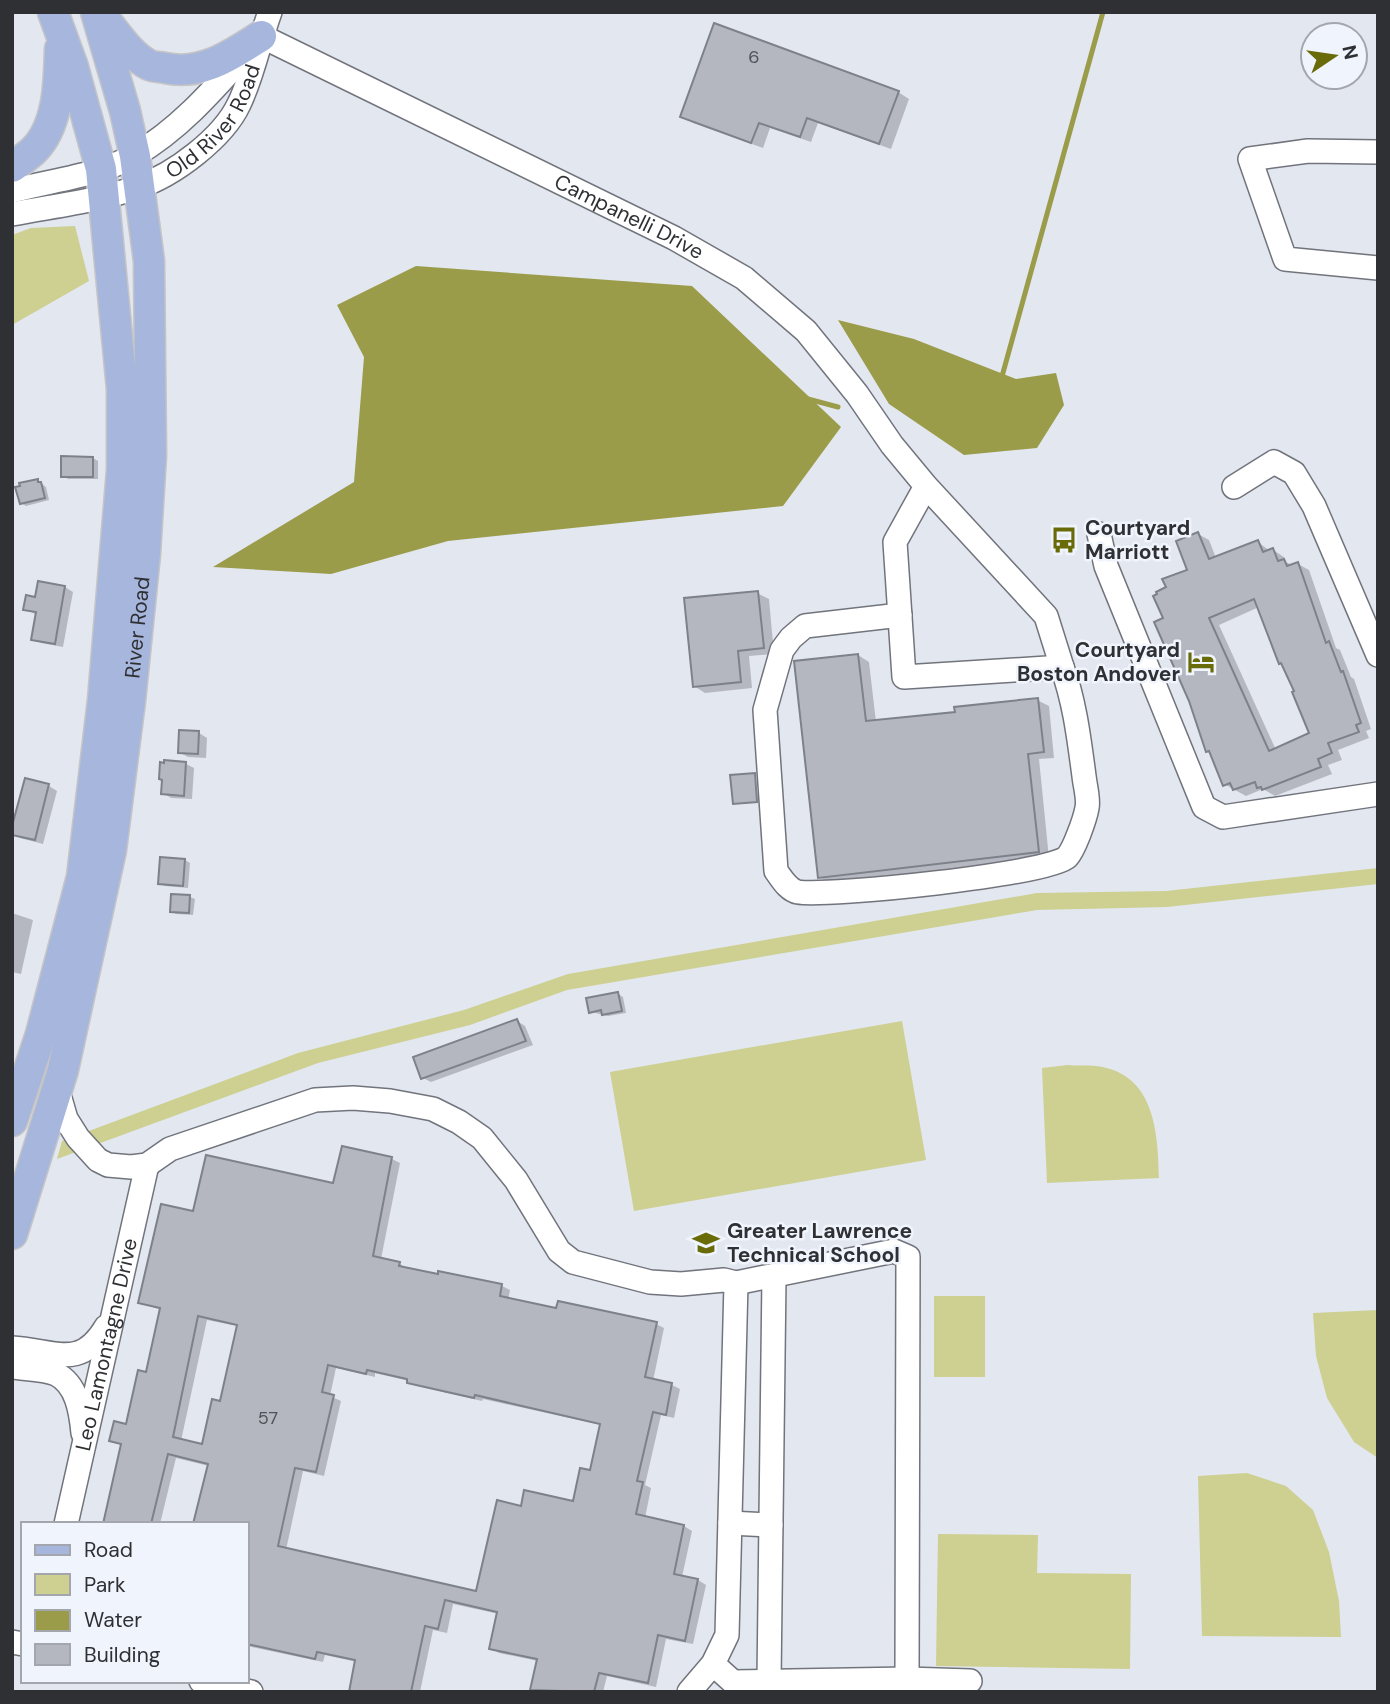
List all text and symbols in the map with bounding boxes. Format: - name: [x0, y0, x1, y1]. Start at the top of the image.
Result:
- north arrow: [1299, 21, 1369, 91]
- text: N: [1336, 43, 1364, 62]
- house number: 6: [748, 45, 760, 69]
- street label: Old River Road: [160, 61, 267, 185]
- street label: Campanelli Drive: [550, 168, 709, 266]
- place label: Courtyard Marriott: [1085, 514, 1190, 566]
- bus stop icon: Courtyard Marriott: [1049, 525, 1079, 555]
- street label: River Road: [118, 575, 157, 680]
- place label: Courtyard Boston Andover: [1017, 636, 1180, 688]
- hotel icon: Courtyard Boston Andover: [1186, 647, 1216, 677]
- place label: Greater Lawrence Technical School: [727, 1217, 912, 1269]
- school or university icon: Greater Lawrence Technical School: [691, 1228, 721, 1258]
- street label: Leo Lamontagne Drive: [69, 1235, 144, 1453]
- house number: 57: [258, 1406, 278, 1430]
- legend: [21, 1522, 248, 1683]
- text: Road: [84, 1536, 133, 1564]
- text: Park: [84, 1571, 126, 1599]
- text: Water: [84, 1606, 142, 1634]
- text: Building: [84, 1641, 161, 1669]

